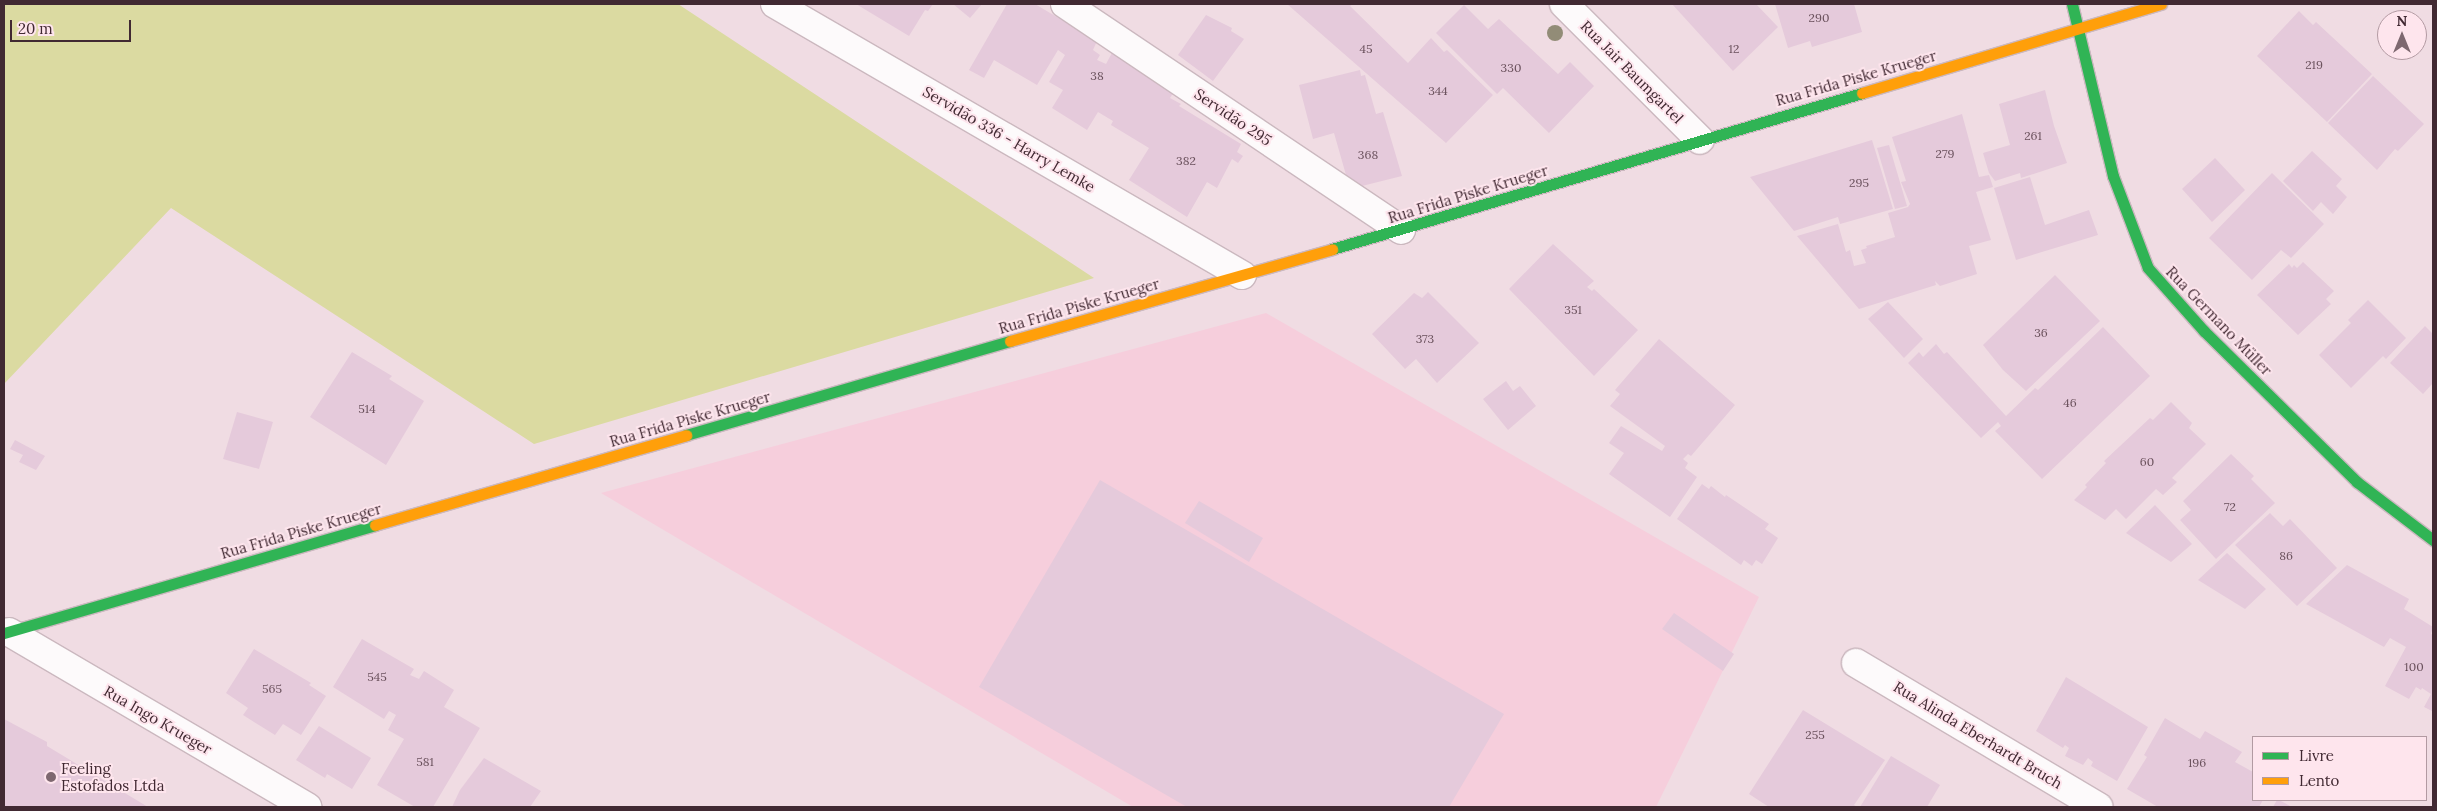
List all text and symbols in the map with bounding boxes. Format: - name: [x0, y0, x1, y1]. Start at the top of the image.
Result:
- scale bar: [12, 10, 134, 42]
- north arrow: [2377, 10, 2427, 60]
- house number: 290: [1809, 11, 1829, 25]
- text: N: [2397, 12, 2407, 30]
- street label: Rua Jair Baumgartel: [1577, 17, 1687, 127]
- text: 20 m: [18, 19, 53, 38]
- house number: 45: [1359, 42, 1373, 56]
- house number: 12: [1729, 42, 1739, 56]
- street label: Rua Frida Piske Krueger: [1774, 46, 1938, 110]
- house number: 219: [2305, 58, 2323, 72]
- house number: 330: [1501, 61, 1521, 75]
- house number: 38: [1090, 69, 1104, 83]
- street label: Servidão 336 - Harry Lemke: [920, 82, 1098, 196]
- house number: 344: [1428, 84, 1448, 98]
- street label: Servidão 295: [1191, 85, 1275, 149]
- house number: 261: [2024, 129, 2042, 143]
- house number: 279: [1936, 147, 1954, 161]
- house number: 368: [1358, 148, 1378, 162]
- house number: 382: [1176, 154, 1196, 168]
- street label: Rua Frida Piske Krueger: [1386, 161, 1550, 227]
- house number: 295: [1849, 176, 1869, 190]
- street label: Rua Germano Müller: [2162, 263, 2276, 379]
- street label: Rua Frida Piske Krueger: [997, 274, 1161, 338]
- house number: 351: [1564, 303, 1582, 317]
- house number: 36: [2034, 326, 2048, 340]
- house number: 373: [1416, 332, 1434, 346]
- street label: Rua Frida Piske Krueger: [608, 387, 772, 451]
- house number: 46: [2063, 396, 2077, 410]
- house number: 514: [358, 402, 376, 416]
- house number: 60: [2140, 455, 2154, 469]
- street label: Rua Frida Piske Krueger: [219, 499, 383, 563]
- house number: 72: [2224, 500, 2236, 514]
- house number: 86: [2279, 549, 2293, 563]
- house number: 100: [2404, 660, 2424, 674]
- house number: 545: [367, 670, 387, 684]
- street label: Rua Alinda Eberhardt Bruch: [1890, 677, 2066, 793]
- street label: Rua Ingo Krueger: [101, 682, 215, 758]
- house number: 565: [262, 682, 282, 696]
- house number: 255: [1805, 728, 1825, 742]
- legend: [2252, 736, 2427, 801]
- text: Livre: [2299, 746, 2334, 765]
- house number: 581: [416, 755, 434, 769]
- house number: 196: [2188, 756, 2206, 770]
- place label: Feeling Estofados Ltda: [61, 759, 164, 794]
- marker: Feeling Estofados Ltda: [45, 771, 57, 783]
- text: Lento: [2299, 771, 2339, 790]

